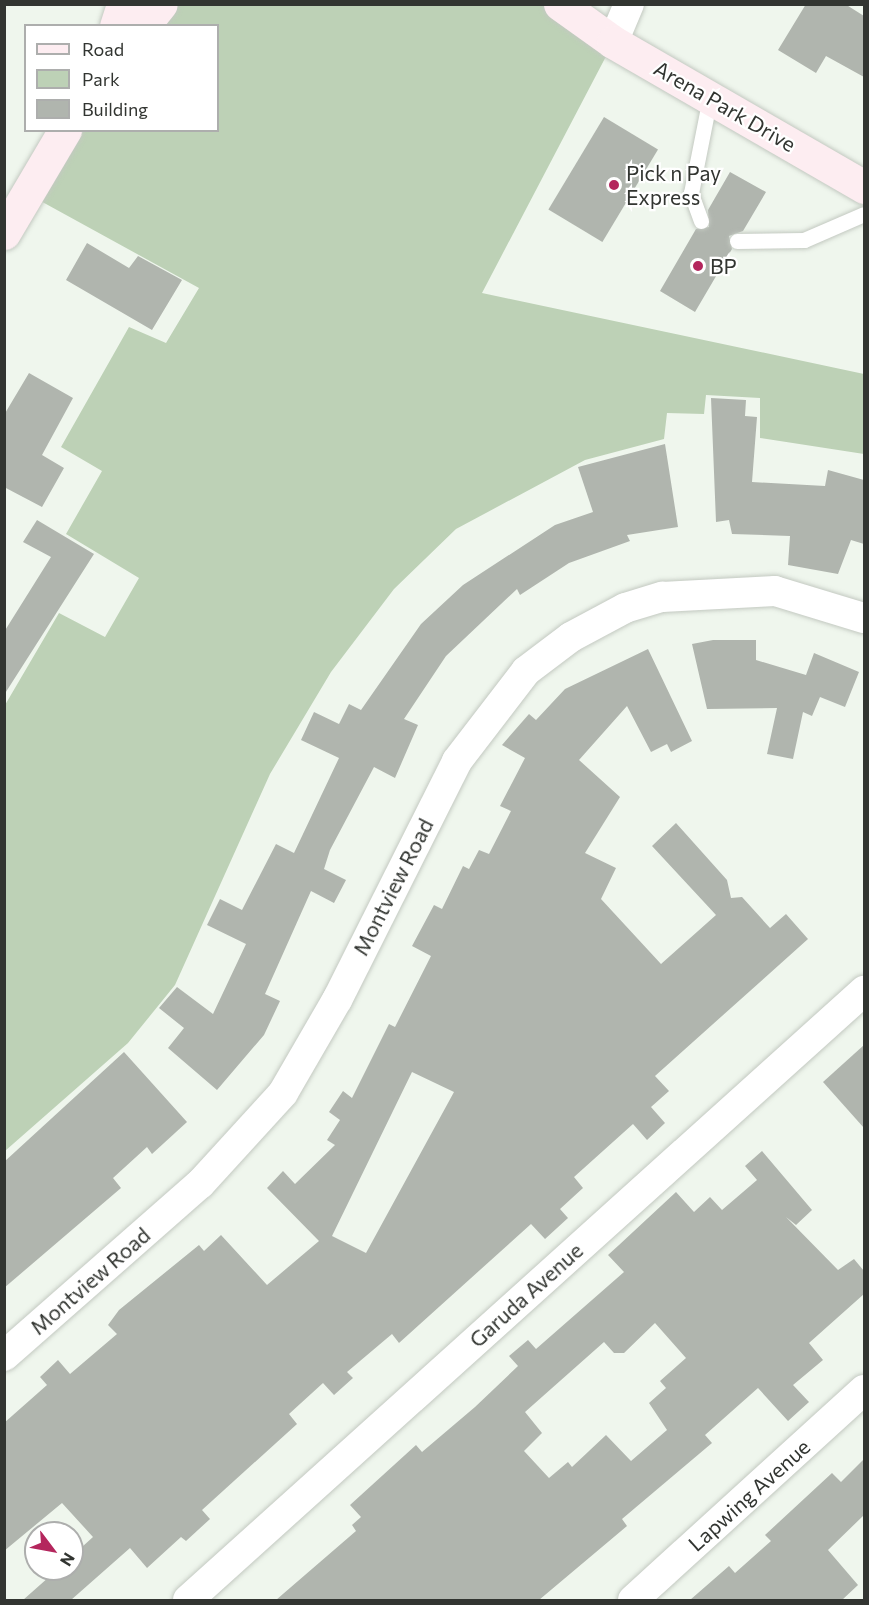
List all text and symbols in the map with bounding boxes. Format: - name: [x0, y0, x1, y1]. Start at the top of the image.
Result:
- legend: [24, 24, 219, 132]
- text: Road: [82, 38, 124, 60]
- street label: Arena Park Drive: [650, 55, 800, 157]
- text: Park: [82, 68, 120, 90]
- text: Building: [82, 98, 148, 120]
- place label: Pick n Pay Express: [626, 160, 721, 210]
- marker: Pick n Pay Express: [607, 178, 621, 192]
- place label: BP: [710, 253, 737, 279]
- marker: BP: [691, 259, 705, 273]
- street label: Montview Road: [348, 814, 438, 960]
- street label: Montview Road: [25, 1222, 155, 1340]
- street label: Garuda Avenue: [464, 1238, 588, 1352]
- street label: Lapwing Avenue: [683, 1434, 815, 1556]
- north arrow: [24, 1521, 84, 1581]
- text: N: [57, 1550, 79, 1570]

